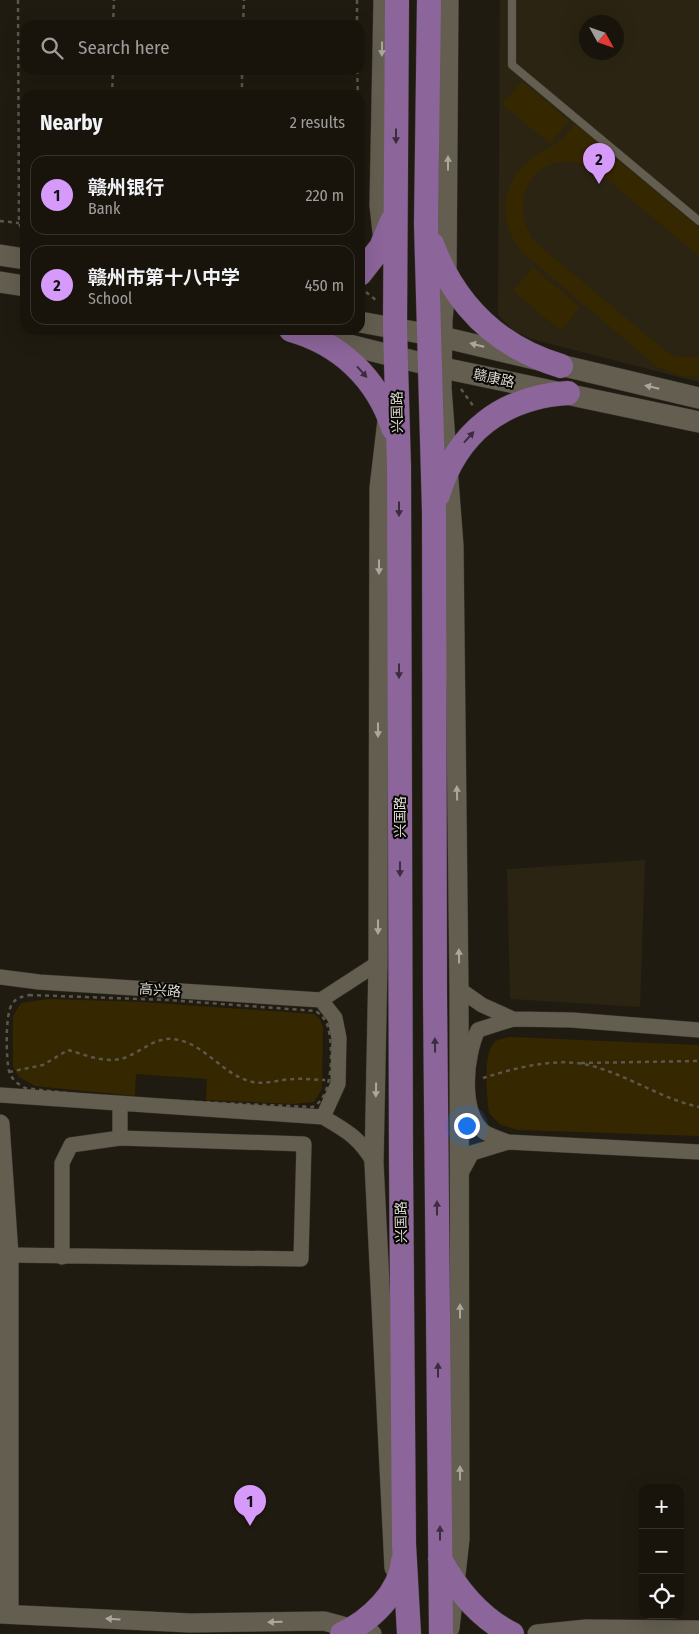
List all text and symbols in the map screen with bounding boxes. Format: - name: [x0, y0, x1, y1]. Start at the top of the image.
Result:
- north arrow: [579, 15, 624, 60]
- search box: [20, 20, 365, 75]
- icon: search: [38, 34, 66, 62]
- text: Search here: [78, 36, 170, 59]
- one-way arrow: [378, 41, 386, 57]
- text: Nearby: [40, 110, 102, 136]
- text: 2 results: [290, 113, 345, 132]
- one-way arrow: [392, 128, 400, 144]
- pin: 2: [583, 143, 615, 184]
- one-way arrow: [444, 154, 452, 170]
- text: 赣州银行: [88, 176, 164, 199]
- text: 1: [54, 186, 60, 205]
- text: 220 m: [305, 186, 344, 205]
- text: Bank: [88, 199, 120, 218]
- text: 赣州市第十八中学: [88, 266, 240, 289]
- text: 2: [53, 276, 61, 295]
- text: 450 m: [305, 276, 344, 295]
- text: School: [88, 289, 132, 308]
- one-way arrow: [469, 341, 484, 349]
- one-way arrow: [356, 366, 367, 379]
- street label: 赣康路: [472, 366, 516, 391]
- one-way arrow: [644, 383, 659, 391]
- street label: 兴国路: [389, 391, 406, 433]
- one-way arrow: [464, 431, 475, 444]
- one-way arrow: [395, 501, 403, 517]
- one-way arrow: [375, 560, 383, 576]
- one-way arrow: [395, 663, 403, 679]
- one-way arrow: [374, 722, 382, 738]
- one-way arrow: [453, 785, 461, 801]
- street label: 兴国路: [392, 796, 409, 838]
- one-way arrow: [396, 861, 404, 877]
- one-way arrow: [374, 920, 382, 936]
- one-way arrow: [455, 947, 463, 963]
- street label: 高兴路: [138, 981, 182, 1000]
- one-way arrow: [431, 1037, 439, 1053]
- one-way arrow: [371, 1082, 379, 1098]
- your location: [454, 1113, 480, 1139]
- one-way arrow: [433, 1200, 441, 1216]
- street label: 兴国路: [393, 1201, 410, 1243]
- one-way arrow: [456, 1302, 464, 1318]
- one-way arrow: [434, 1362, 442, 1378]
- one-way arrow: [456, 1465, 464, 1481]
- map controls: [639, 1484, 684, 1619]
- button: +: [639, 1484, 684, 1529]
- pin: 1: [234, 1485, 266, 1526]
- one-way arrow: [436, 1525, 444, 1541]
- button: −: [639, 1529, 684, 1574]
- button: locate: [639, 1574, 684, 1619]
- one-way arrow: [104, 1615, 120, 1623]
- one-way arrow: [267, 1618, 283, 1626]

